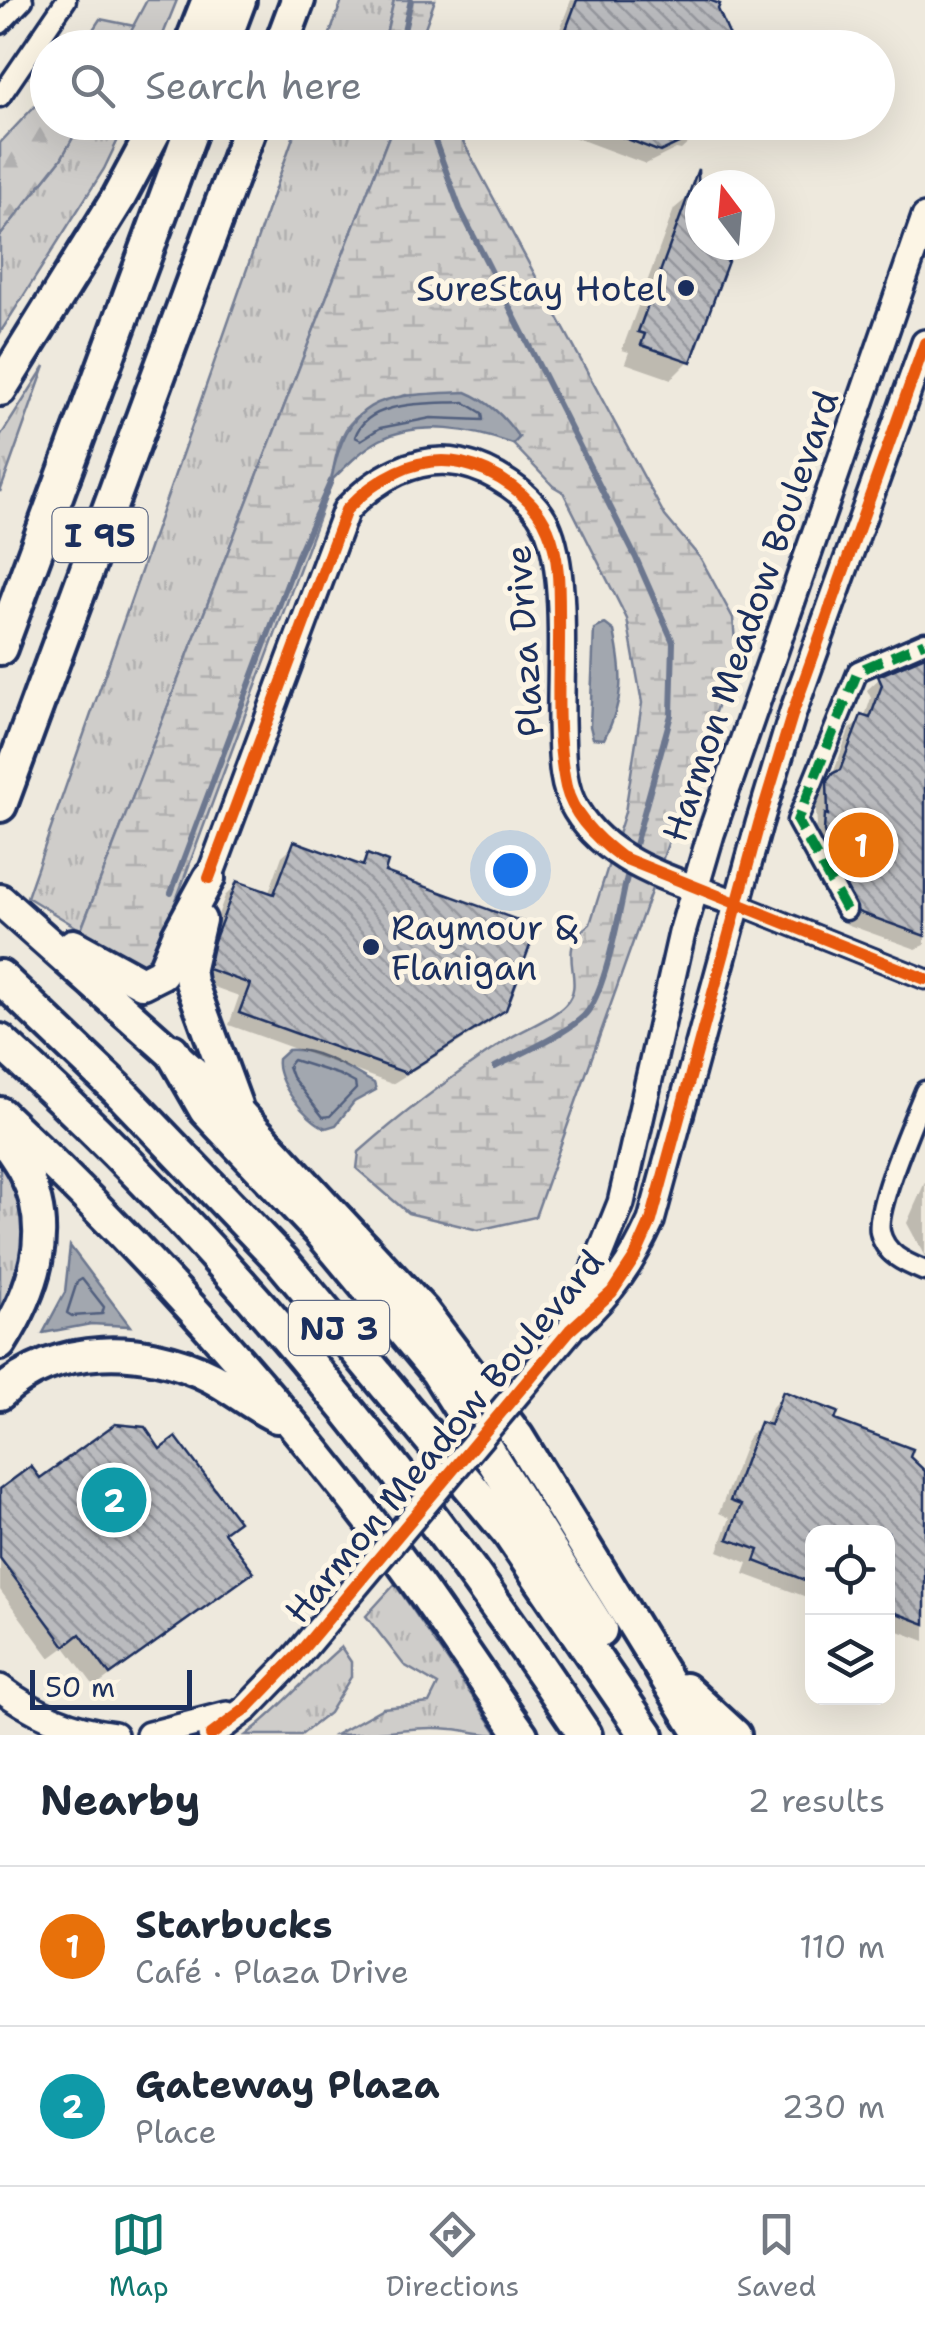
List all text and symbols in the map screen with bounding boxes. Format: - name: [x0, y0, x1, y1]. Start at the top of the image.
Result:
- search box: [30, 30, 895, 140]
- icon: search: [65, 58, 120, 113]
- text: Search here: [145, 60, 362, 111]
- north arrow: [685, 170, 775, 260]
- place label: SureStay Hotel: [416, 265, 666, 312]
- marker: SureStay Hotel: [675, 277, 697, 299]
- street label: Harmon Meadow Boulevard: [651, 384, 849, 848]
- road number: I 95: [52, 508, 148, 562]
- street label: Plaza Drive: [494, 544, 554, 738]
- pin: 1: [828, 808, 894, 882]
- your location: [485, 845, 536, 896]
- place label: Raymour & Flanigan: [391, 904, 578, 991]
- marker: Raymour & Flanigan: [360, 936, 382, 958]
- street label: Harmon Meadow Boulevard: [274, 1239, 614, 1633]
- road number: NJ 3: [289, 1301, 389, 1355]
- pin: 2: [82, 1462, 146, 1538]
- map controls: [805, 1525, 895, 1705]
- button: locate: [805, 1525, 895, 1615]
- button: layers: [805, 1615, 895, 1705]
- scale bar: [30, 1665, 192, 1710]
- text: 50 m: [45, 1668, 115, 1706]
- text: Nearby: [40, 1772, 200, 1828]
- text: 2 results: [748, 1779, 885, 1822]
- text: Starbucks: [135, 1899, 332, 1950]
- text: 1: [65, 1925, 80, 1968]
- text: 110 m: [799, 1925, 885, 1968]
- text: Café · Plaza Drive: [135, 1950, 409, 1993]
- text: Gateway Plaza: [135, 2059, 440, 2110]
- text: 2: [61, 2085, 84, 2128]
- text: 230 m: [782, 2085, 885, 2128]
- text: Place: [135, 2110, 217, 2153]
- tab: Map: [109, 2207, 169, 2305]
- tab: Directions: [386, 2207, 519, 2305]
- tab: Saved: [737, 2207, 816, 2305]

